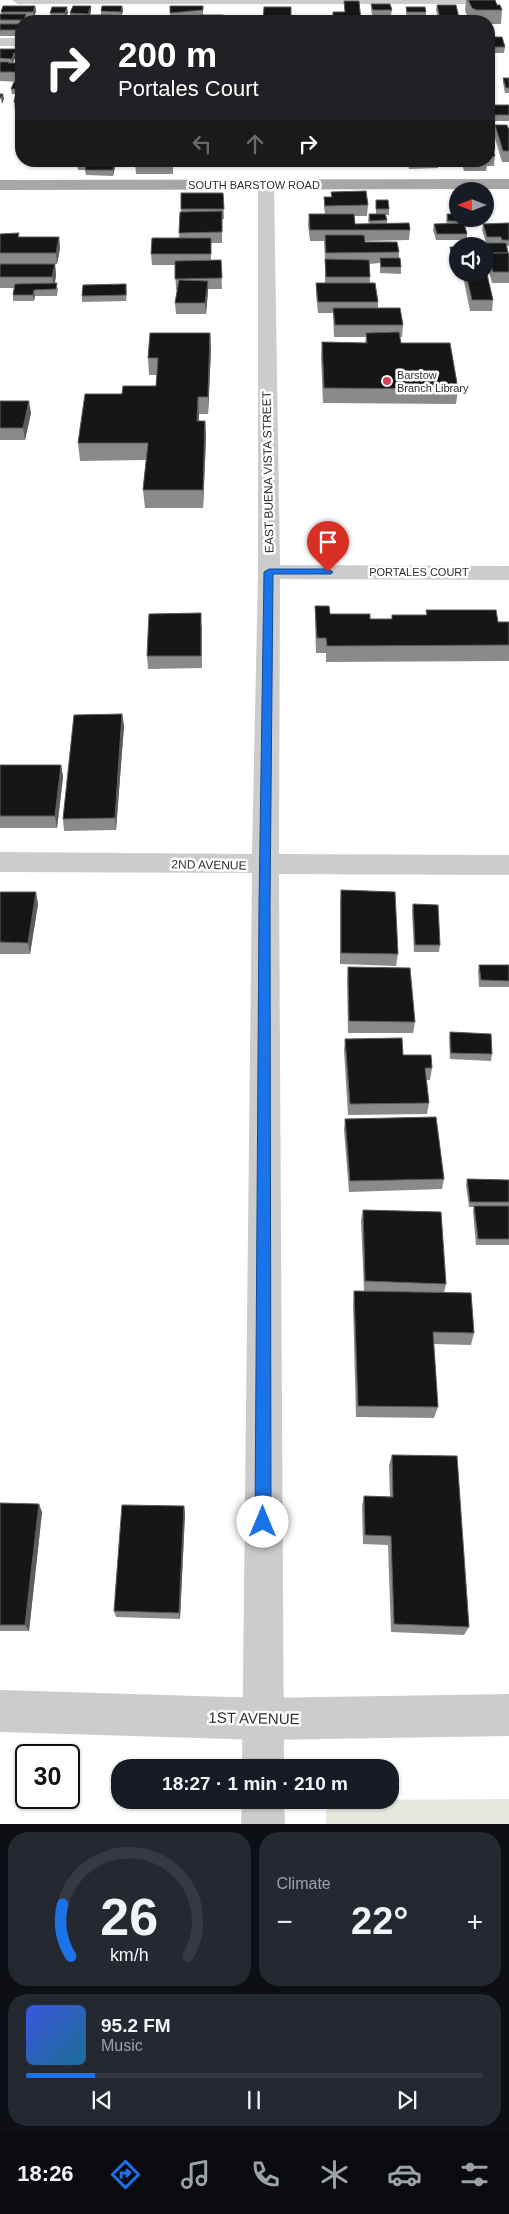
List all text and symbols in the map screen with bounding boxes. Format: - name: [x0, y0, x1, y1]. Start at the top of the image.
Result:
- icon: right: [35, 35, 100, 100]
- text: 200 m: [118, 35, 217, 74]
- text: Portales Court: [118, 76, 259, 101]
- icon: left: [188, 130, 216, 158]
- icon: ahead: [241, 130, 269, 158]
- icon: right: [294, 130, 322, 158]
- street label: SOUTH BARSTOW ROAD: [188, 179, 320, 191]
- north arrow: [449, 182, 494, 228]
- map controls: [449, 182, 494, 282]
- button: sound: [449, 237, 494, 282]
- place label: Barstow Branch Library: [397, 369, 469, 394]
- marker: Barstow Branch Library: [381, 375, 393, 387]
- street label: EAST BUENA VISTA STREET: [260, 390, 276, 553]
- pin: [307, 521, 349, 572]
- icon: arrive: [314, 528, 342, 556]
- street label: PORTALES COURT: [369, 566, 469, 578]
- street label: 2ND AVENUE: [171, 857, 247, 873]
- position arrow: [236, 1495, 288, 1547]
- street label: 1ST AVENUE: [208, 1709, 300, 1727]
- speed limit sign: 30: [15, 1744, 80, 1809]
- text: 18:27 · 1 min · 210 m: [162, 1773, 348, 1794]
- text: Climate: [277, 1875, 331, 1892]
- text: 26: [100, 1888, 158, 1946]
- text: 22°: [351, 1900, 408, 1942]
- text: −: [277, 1906, 293, 1937]
- text: +: [467, 1906, 483, 1937]
- text: km/h: [110, 1945, 149, 1965]
- text: 95.2 FM: [101, 2015, 171, 2036]
- text: Music: [101, 2037, 143, 2054]
- icon: previous: [88, 2086, 116, 2114]
- icon: pause: [240, 2086, 268, 2114]
- icon: next: [393, 2086, 421, 2114]
- icon: directions: [108, 2157, 143, 2192]
- icon: music: [178, 2157, 213, 2192]
- icon: phone: [248, 2157, 283, 2192]
- icon: climate: [317, 2157, 352, 2192]
- icon: car: [387, 2157, 422, 2192]
- icon: filters: [457, 2157, 492, 2192]
- text: 18:26: [17, 2161, 74, 2186]

